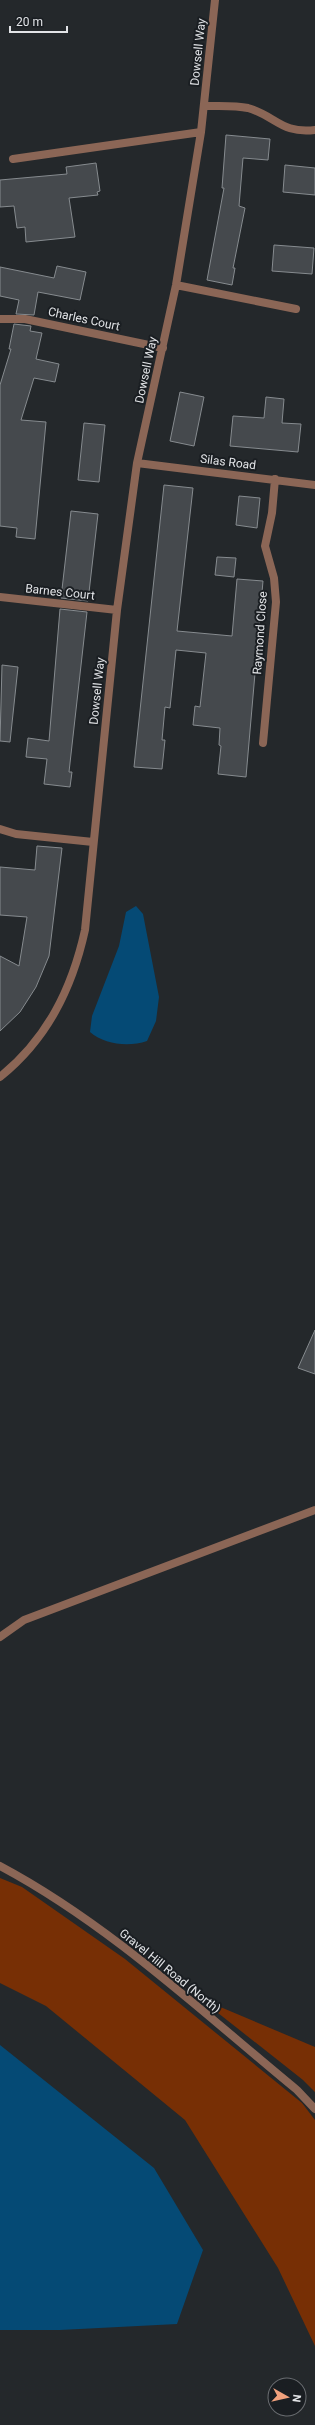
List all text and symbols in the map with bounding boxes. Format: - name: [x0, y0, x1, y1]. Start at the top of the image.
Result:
- scale bar: [10, 8, 67, 34]
- text: 20 m: [16, 15, 43, 29]
- street label: Dowsell Way: [188, 17, 209, 86]
- street label: Charles Court: [47, 305, 121, 333]
- street label: Dowsell Way: [132, 335, 160, 405]
- street label: Silas Road: [199, 452, 257, 472]
- street label: Barnes Court: [25, 581, 96, 603]
- street label: Raymond Close: [250, 591, 270, 675]
- street label: Dowsell Way: [87, 656, 108, 725]
- street label: Gravel Hill Road (North): [117, 1926, 223, 2016]
- north arrow: [267, 2377, 307, 2417]
- text: N: [289, 2394, 303, 2403]

